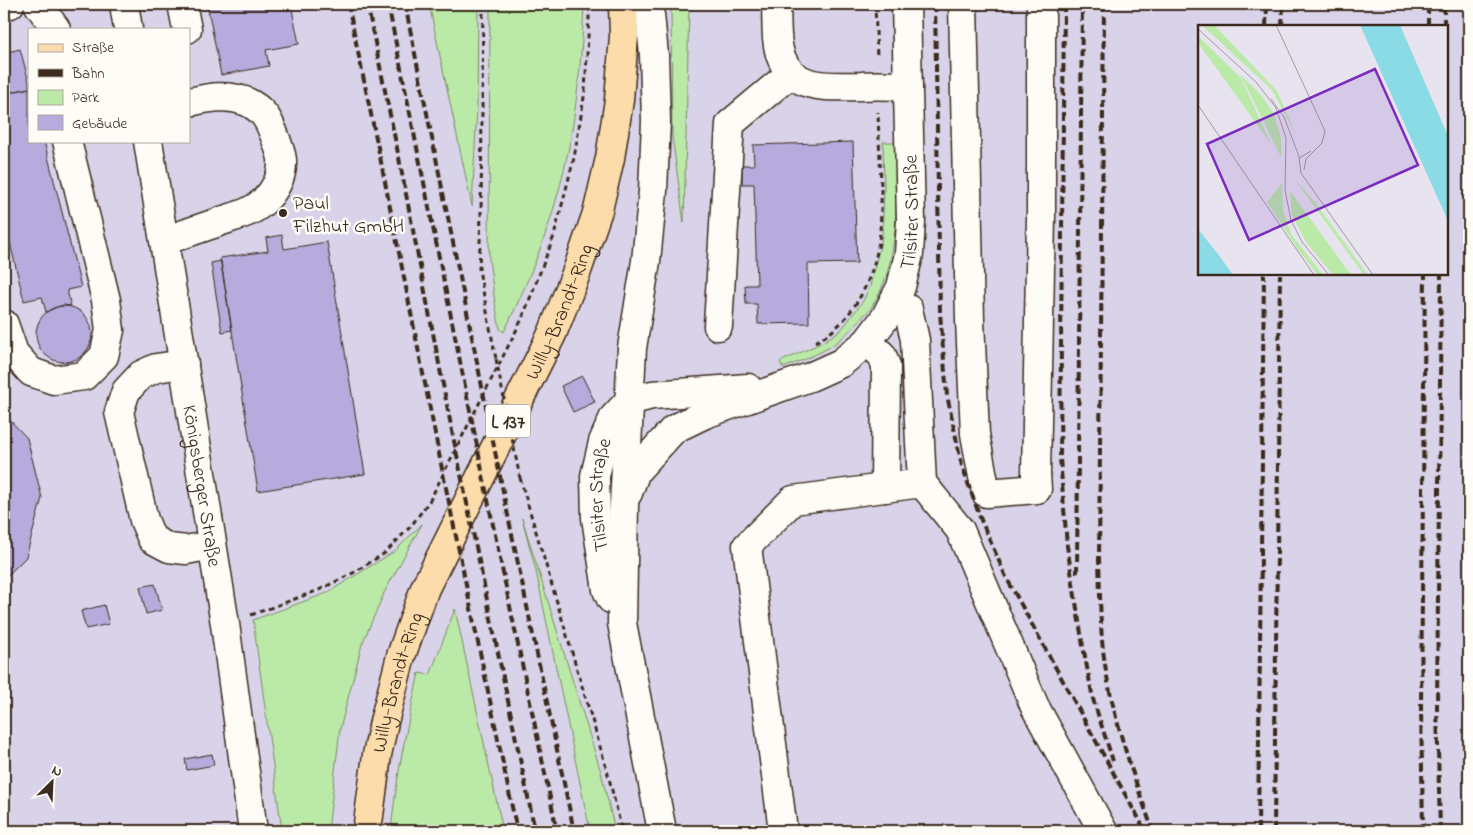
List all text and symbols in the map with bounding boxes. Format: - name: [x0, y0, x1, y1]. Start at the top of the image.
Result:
- inset map: [1198, 25, 1448, 275]
- legend: [28, 28, 190, 142]
- text: Straße: [72, 37, 114, 59]
- text: Bahn: [71, 63, 105, 85]
- text: Park: [72, 87, 100, 109]
- text: Gebäude: [72, 113, 128, 135]
- street label: Tilsiter Straße: [894, 154, 928, 273]
- place label: Paul Filzhut GmbH: [292, 190, 404, 242]
- marker: Paul Filzhut GmbH: [277, 207, 289, 219]
- street label: Willy-Brandt-Ring: [519, 241, 603, 385]
- street label: Königsberger Straße: [173, 403, 228, 569]
- road number: L 137: [486, 404, 530, 438]
- street label: Tilsiter Straße: [583, 435, 620, 554]
- street label: Willy-Brandt-Ring: [366, 609, 433, 756]
- north arrow: [28, 758, 78, 808]
- text: N: [48, 760, 65, 783]

